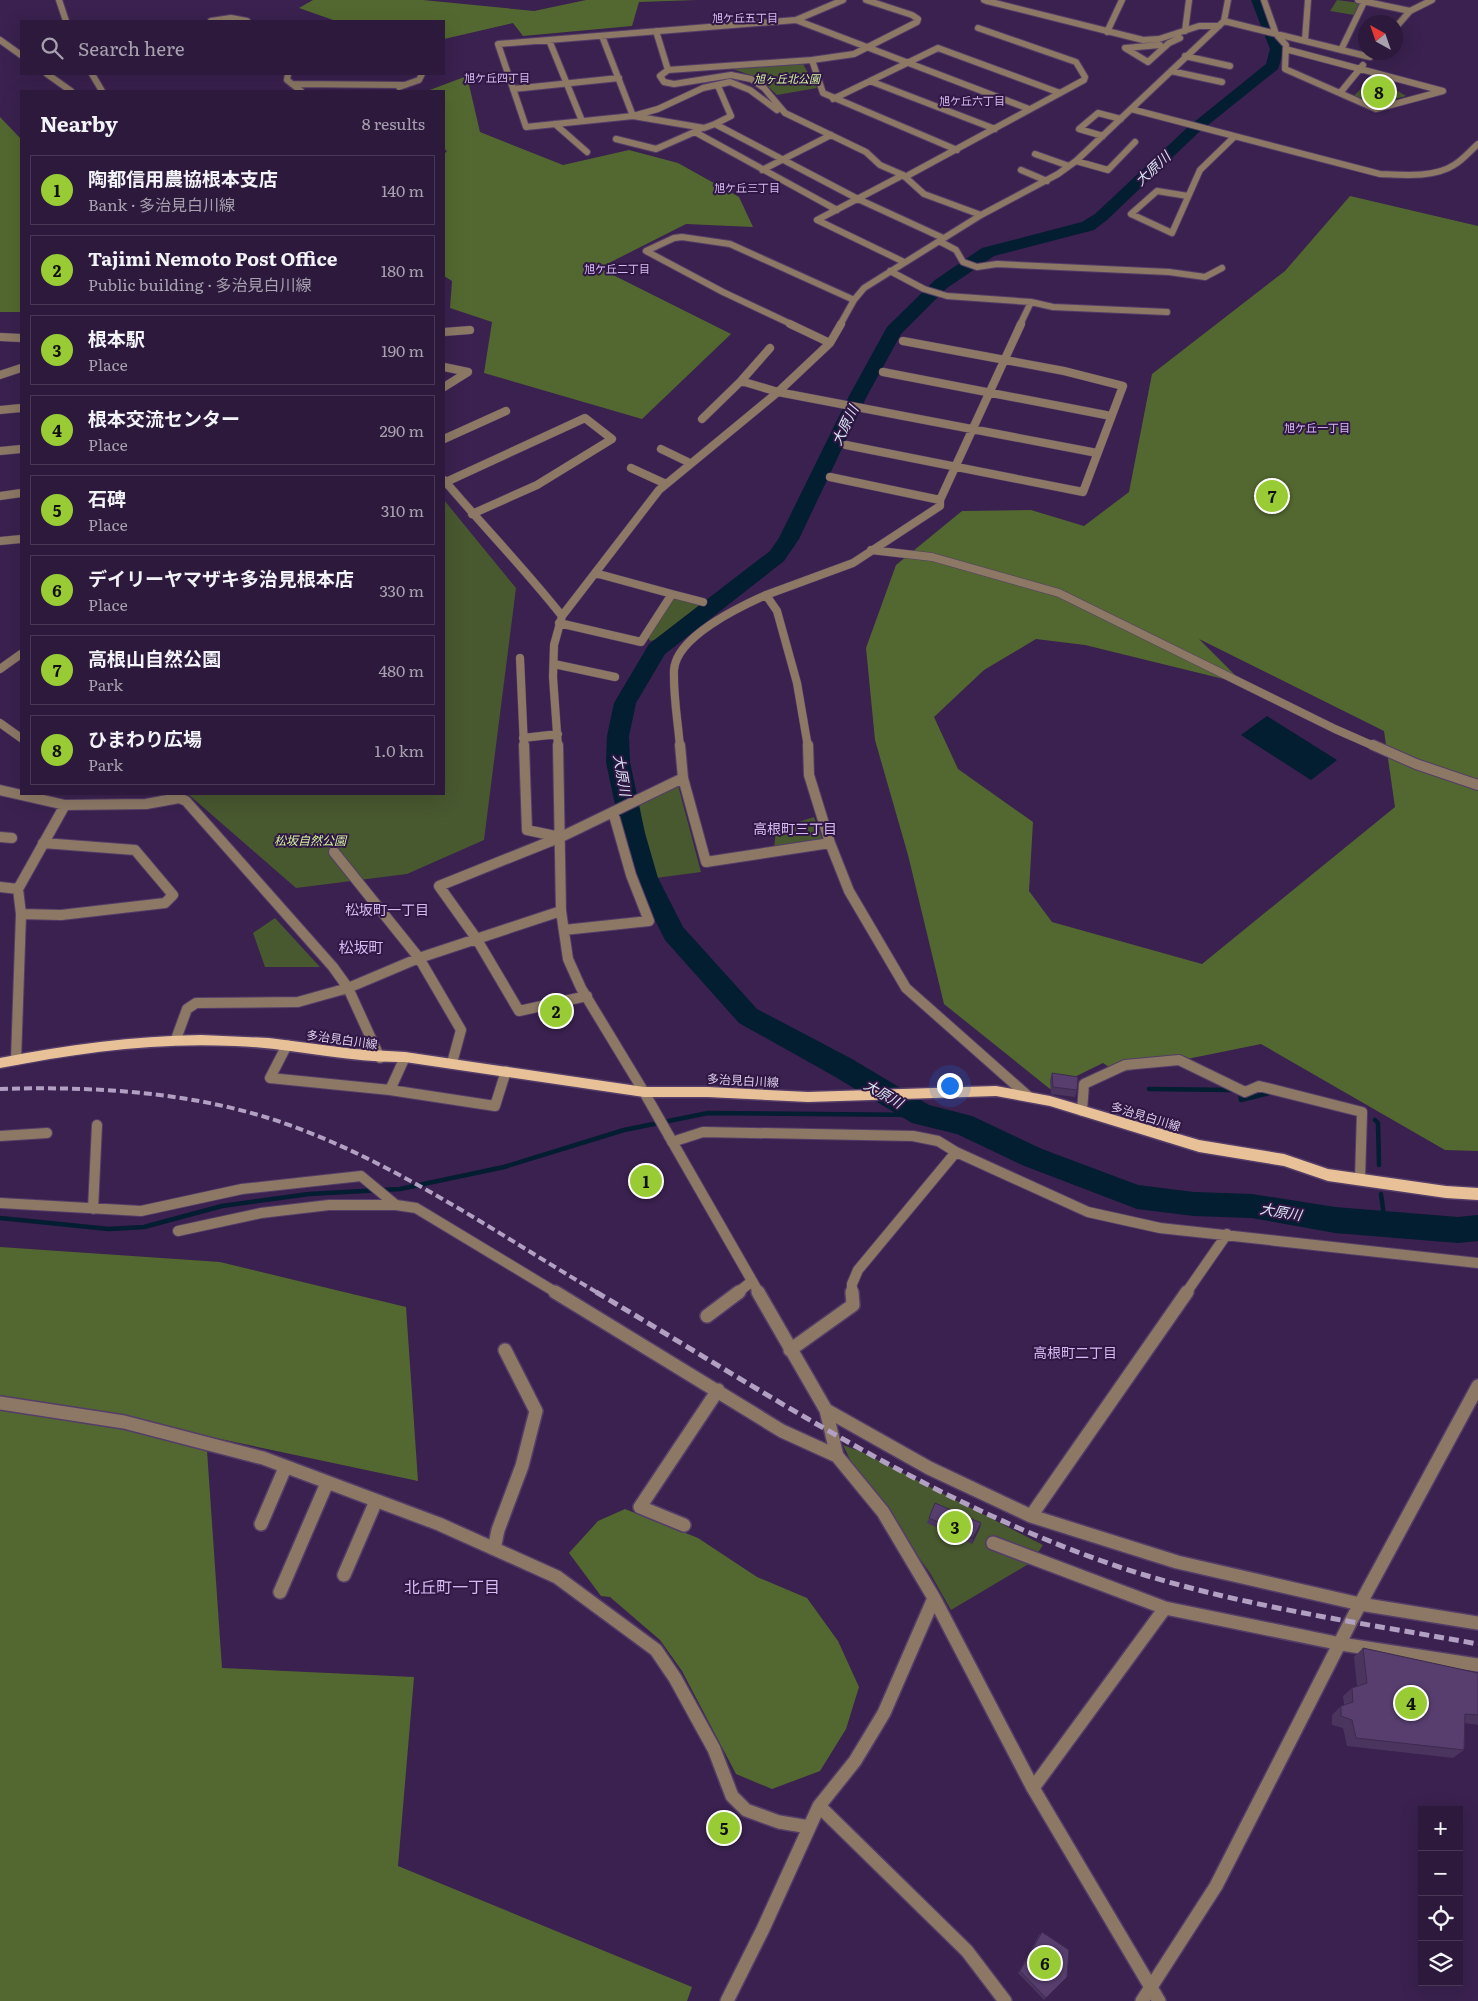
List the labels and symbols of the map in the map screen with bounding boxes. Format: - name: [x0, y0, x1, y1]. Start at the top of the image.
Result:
- district label: 旭ケ丘五丁目: [712, 9, 778, 25]
- north arrow: [1358, 15, 1403, 60]
- district label: 旭ケ丘四丁目: [464, 69, 530, 85]
- park label: 旭ヶ丘北公園: [754, 70, 822, 86]
- pin: 8: [1363, 73, 1395, 111]
- district label: 旭ケ丘六丁目: [939, 92, 1005, 108]
- water label: 大原川: [1130, 145, 1176, 190]
- district label: 旭ケ丘三丁目: [714, 179, 780, 195]
- district label: 旭ケ丘二丁目: [584, 260, 650, 276]
- water label: 大原川: [826, 400, 863, 448]
- district label: 旭ケ丘一丁目: [1284, 419, 1350, 435]
- pin: 7: [1256, 477, 1288, 515]
- water label: 大原川: [610, 753, 637, 799]
- district label: 高根町三丁目: [753, 818, 837, 838]
- park label: 松坂自然公園: [274, 831, 348, 849]
- district label: 松坂町一丁目: [345, 899, 429, 919]
- district label: 松坂町: [338, 935, 384, 958]
- pin: 2: [540, 992, 572, 1030]
- street label: 多治見白川線: [305, 1025, 379, 1053]
- street label: 多治見白川線: [707, 1069, 779, 1091]
- your location: [937, 1073, 963, 1099]
- water label: 大原川: [861, 1074, 909, 1113]
- street label: 多治見白川線: [1109, 1097, 1183, 1135]
- pin: 1: [630, 1162, 662, 1200]
- water label: 大原川: [1259, 1198, 1305, 1225]
- district label: 高根町二丁目: [1033, 1342, 1117, 1362]
- pin: 3: [939, 1508, 971, 1546]
- district label: 北丘町一丁目: [404, 1574, 500, 1598]
- pin: 4: [1395, 1684, 1427, 1722]
- pin: 5: [708, 1809, 740, 1847]
- pin: 6: [1029, 1944, 1061, 1982]

